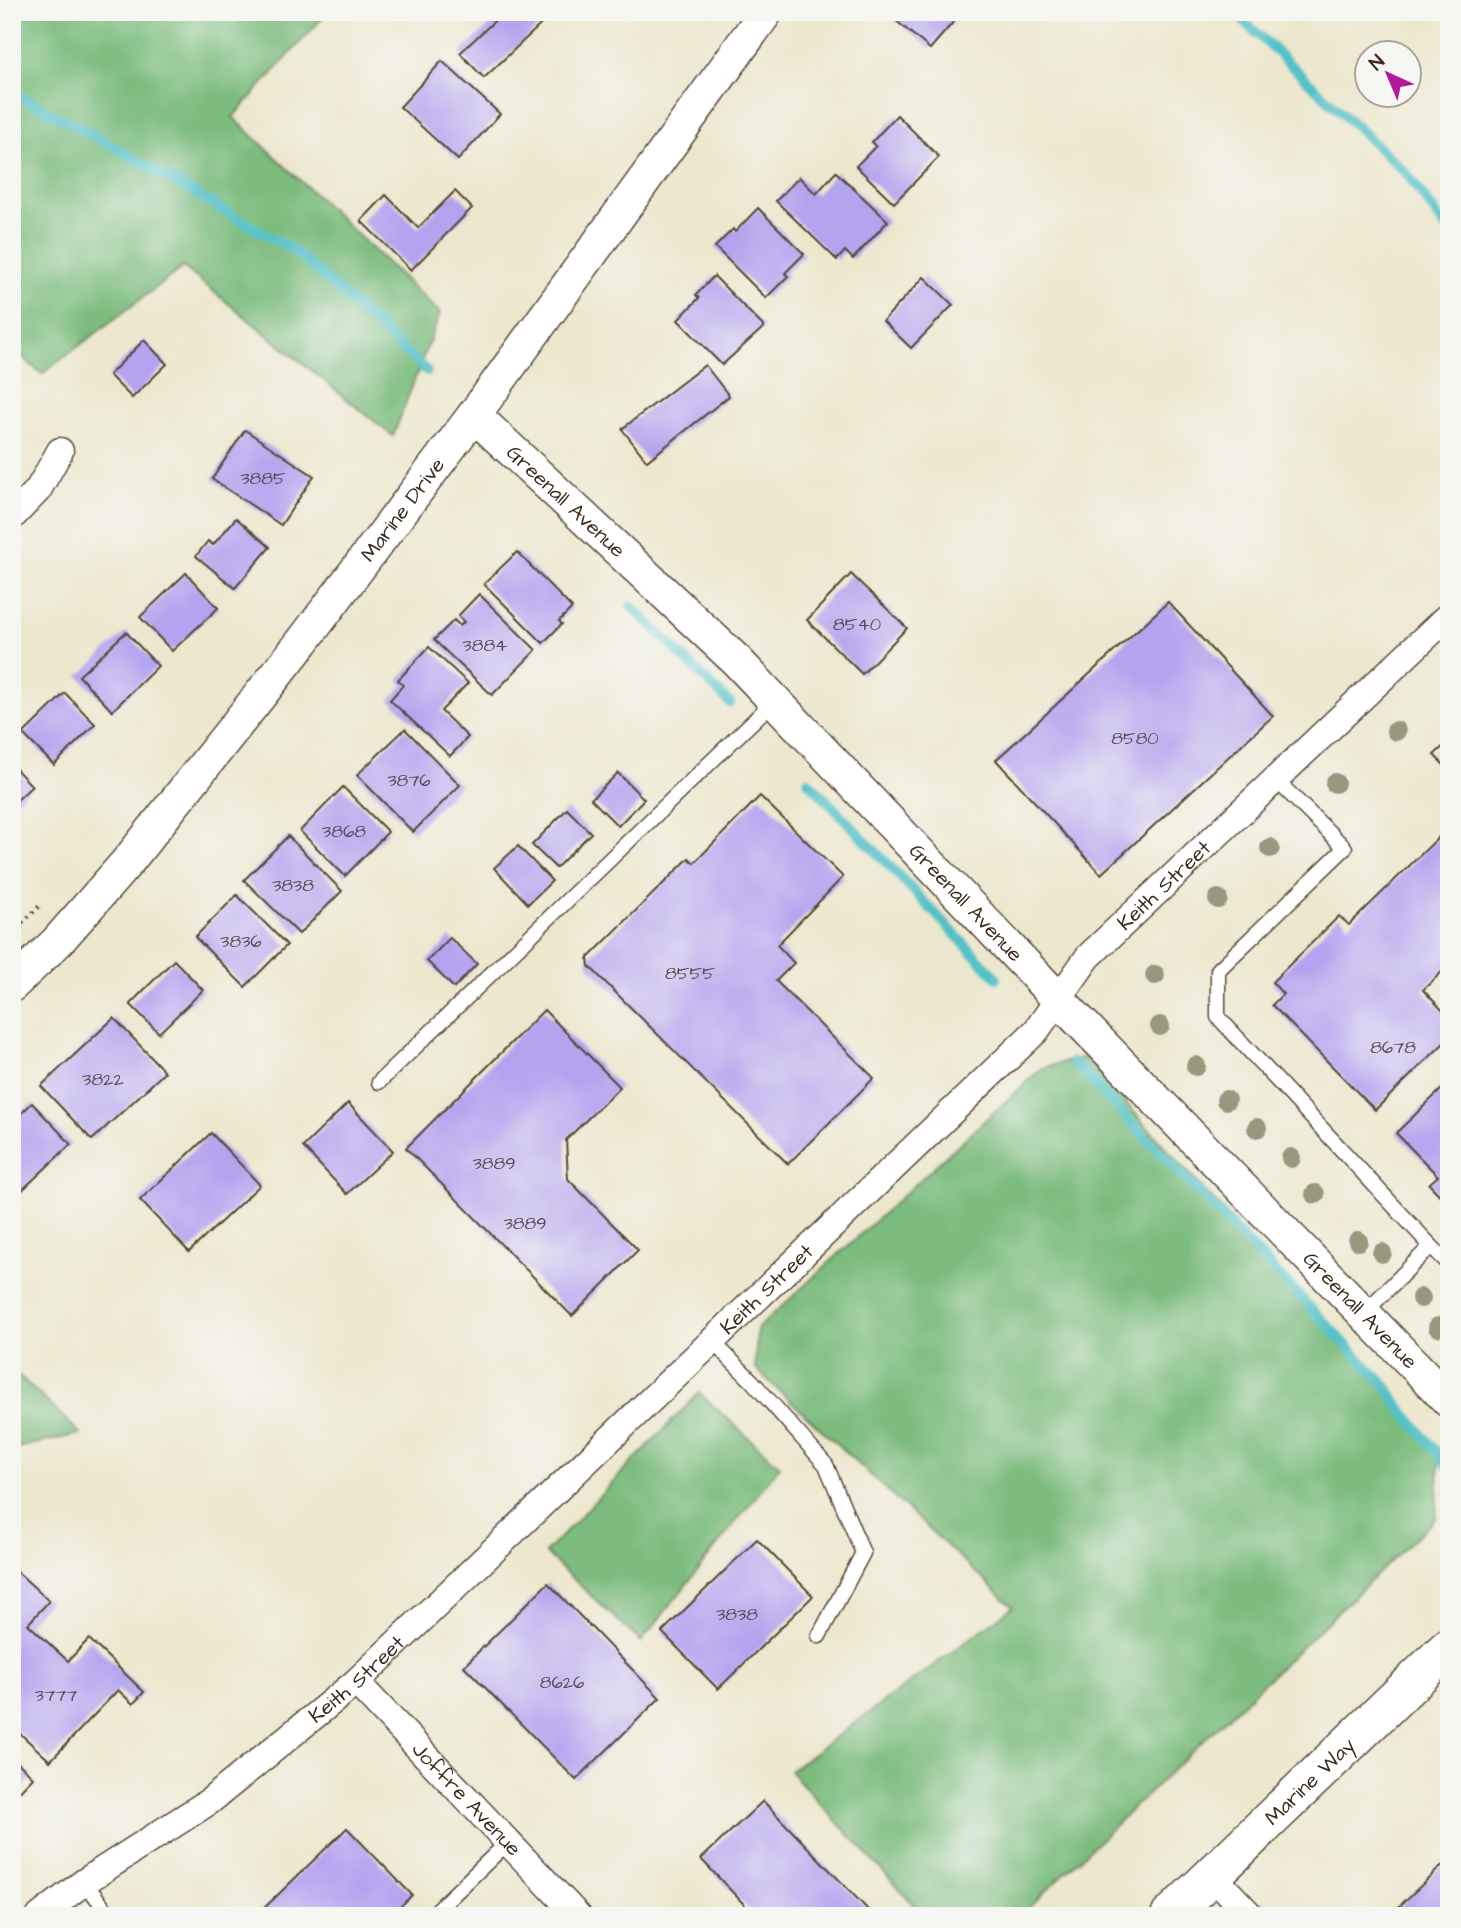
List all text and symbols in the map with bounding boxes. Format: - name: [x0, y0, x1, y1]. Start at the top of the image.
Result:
- north arrow: [1352, 38, 1422, 108]
- text: N: [1364, 49, 1391, 77]
- street label: Greenall Avenue: [500, 438, 632, 564]
- street label: Marine Drive: [354, 452, 452, 568]
- house number: 3885: [240, 466, 286, 491]
- house number: 8540: [833, 612, 881, 637]
- house number: 3884: [463, 633, 507, 658]
- house number: 8580: [1111, 726, 1159, 751]
- house number: 3876: [387, 768, 431, 793]
- house number: 3868: [322, 819, 366, 844]
- street label: Keith Street: [1111, 834, 1218, 937]
- street label: Greenall Avenue: [903, 837, 1029, 968]
- house number: 3838: [272, 873, 314, 898]
- house number: 3836: [220, 929, 262, 954]
- house number: 8555: [665, 961, 715, 986]
- house number: 8678: [1370, 1035, 1416, 1060]
- house number: 3822: [82, 1067, 124, 1092]
- house number: 3889: [473, 1151, 515, 1176]
- house number: 3889: [504, 1211, 546, 1236]
- street label: Keith Street: [714, 1237, 820, 1341]
- street label: Greenall Avenue: [1296, 1245, 1424, 1375]
- house number: 3838: [716, 1602, 758, 1627]
- street label: Keith Street: [303, 1629, 412, 1730]
- house number: 8626: [540, 1670, 584, 1695]
- house number: 3777: [35, 1683, 77, 1708]
- street label: Marine Way: [1259, 1731, 1363, 1832]
- street label: Joffre Avenue: [405, 1736, 528, 1863]

